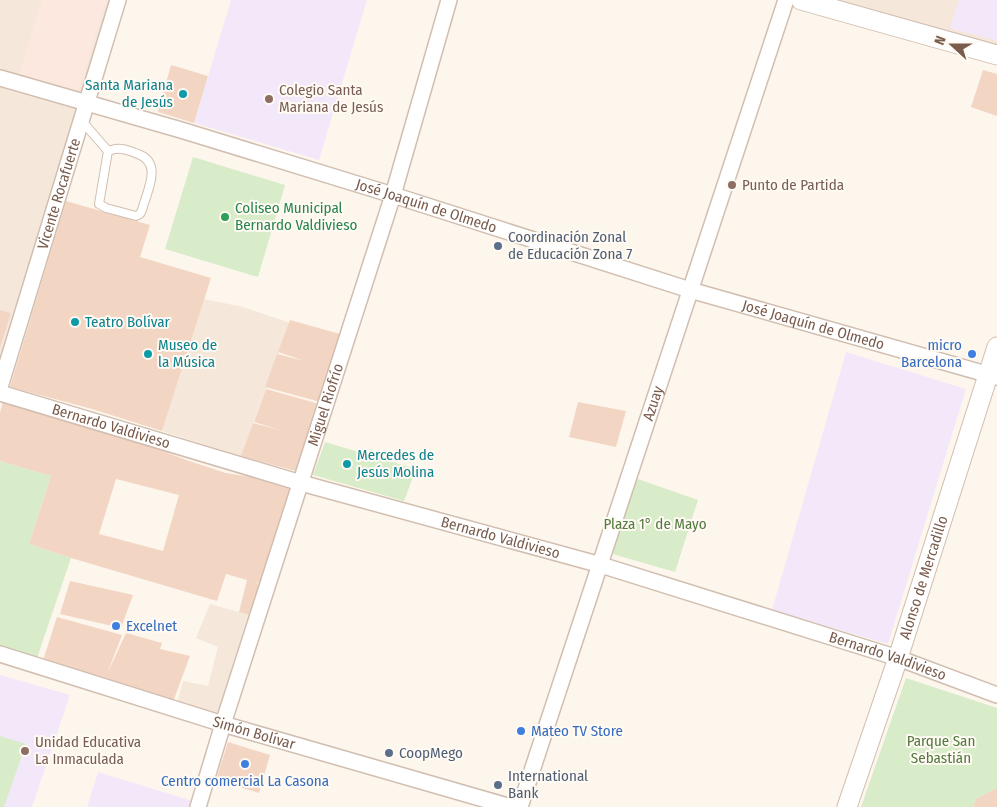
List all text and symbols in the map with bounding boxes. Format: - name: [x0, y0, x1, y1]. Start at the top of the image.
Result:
- north arrow: [927, 20, 977, 70]
- text: N: [931, 34, 950, 47]
- place label: Santa Mariana de Jesús: [85, 76, 173, 111]
- place label: Colegio Santa Mariana de Jesús: [279, 81, 383, 116]
- marker: Santa Mariana de Jesús: [177, 88, 189, 100]
- marker: Colegio Santa Mariana de Jesús: [263, 93, 275, 105]
- street label: Vicente Rocafuerte: [33, 136, 84, 252]
- street label: José Joaquín de Olmedo: [353, 175, 499, 237]
- place label: Punto de Partida: [742, 176, 844, 194]
- marker: Punto de Partida: [726, 179, 738, 191]
- place label: Coliseo Municipal Bernardo Valdivieso: [235, 199, 358, 234]
- marker: Coliseo Municipal Bernardo Valdivieso: [219, 211, 231, 223]
- place label: Coordinación Zonal de Educación Zona 7: [508, 228, 632, 263]
- marker: Coordinación Zonal de Educación Zona 7: [492, 240, 504, 252]
- street label: José Joaquín de Olmedo: [740, 296, 887, 354]
- place label: Teatro Bolívar: [85, 313, 171, 331]
- marker: Teatro Bolívar: [69, 316, 81, 328]
- place label: Museo de la Música: [158, 336, 217, 371]
- place label: micro Barcelona: [901, 336, 962, 371]
- marker: Museo de la Música: [142, 348, 154, 360]
- marker: micro Barcelona: [966, 348, 978, 360]
- street label: Miguel Riofrío: [304, 361, 347, 448]
- street label: Azuay: [639, 383, 667, 423]
- street label: Bernardo Valdivieso: [50, 400, 173, 452]
- place label: Mercedes de Jesús Molina: [357, 446, 434, 481]
- marker: Mercedes de Jesús Molina: [341, 458, 353, 470]
- street label: Bernardo Valdivieso: [439, 513, 562, 562]
- street label: Alonso de Mercadillo: [896, 513, 952, 641]
- park label: Plaza 1° de Mayo: [603, 515, 707, 533]
- place label: Excelnet: [126, 617, 177, 635]
- marker: Excelnet: [110, 620, 122, 632]
- street label: Bernardo Valdivieso: [827, 628, 949, 684]
- street label: Simón Bolívar: [211, 712, 298, 754]
- place label: Mateo TV Store: [531, 722, 623, 740]
- marker: Mateo TV Store: [515, 725, 527, 737]
- park label: Parque San Sebastián: [907, 732, 975, 767]
- place label: Unidad Educativa La Inmaculada: [35, 733, 141, 768]
- place label: CoopMego: [399, 744, 463, 762]
- marker: Unidad Educativa La Inmaculada: [19, 745, 31, 757]
- marker: CoopMego: [383, 747, 395, 759]
- marker: Centro comercial La Casona: [239, 758, 251, 770]
- place label: International Bank: [508, 767, 588, 802]
- place label: Centro comercial La Casona: [161, 772, 329, 790]
- marker: International Bank: [492, 779, 504, 791]

